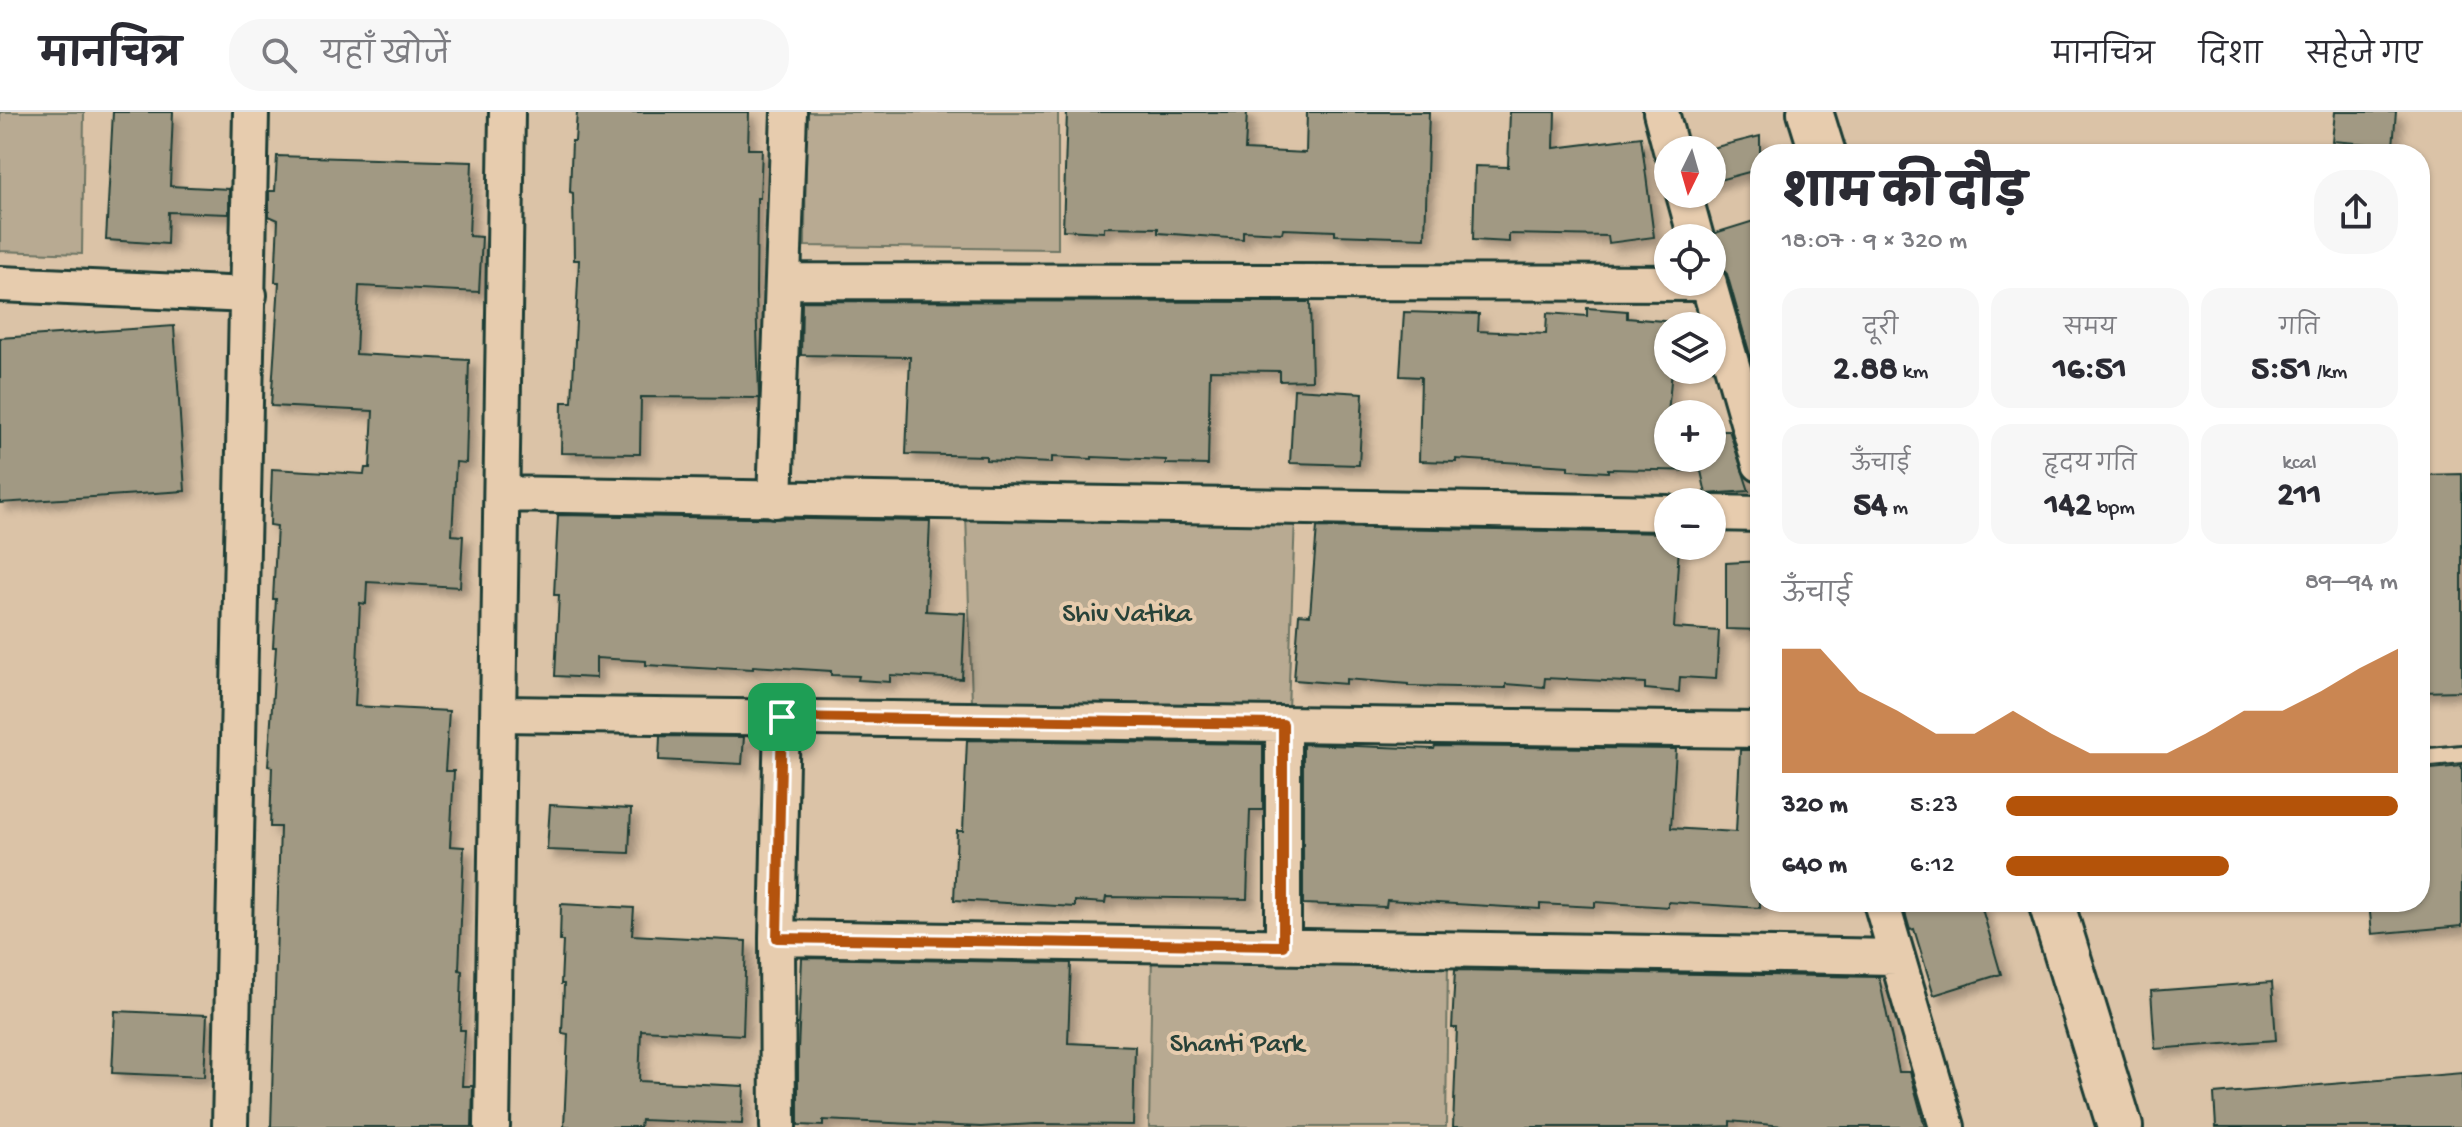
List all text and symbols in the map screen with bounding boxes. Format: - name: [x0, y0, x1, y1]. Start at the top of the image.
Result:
- search box: [229, 19, 789, 91]
- icon: search: [257, 33, 301, 77]
- text: मानचित्र: [40, 36, 181, 80]
- text: यहाँ खोजें: [321, 40, 450, 75]
- text: मानचित्र: [2052, 41, 2155, 74]
- text: दिशा: [2199, 41, 2262, 74]
- text: सहेजे गए: [2306, 41, 2422, 74]
- north arrow: [1654, 136, 1726, 208]
- map controls: [1654, 136, 1726, 560]
- button: share: [2314, 170, 2398, 254]
- text: शाम की दौड़: [1782, 171, 2026, 223]
- button: locate: [1654, 224, 1726, 296]
- text: 18:07 · 9 × 320 m: [1782, 227, 1967, 258]
- button: layers: [1654, 312, 1726, 384]
- text: दूरी: [1863, 317, 1898, 343]
- text: समय: [2064, 317, 2116, 343]
- text: गति: [2279, 317, 2319, 343]
- text: 2.88: [1833, 351, 1898, 391]
- text: 16:51: [2053, 351, 2127, 391]
- text: 5:51: [2251, 351, 2311, 391]
- text: km: [1898, 360, 1928, 386]
- text: /km: [2311, 360, 2347, 386]
- button: +: [1654, 400, 1726, 472]
- text: kcal: [2282, 451, 2316, 477]
- text: ऊँचाई: [1851, 453, 1910, 479]
- text: हृदय गति: [2043, 453, 2136, 479]
- text: 211: [2277, 477, 2321, 517]
- text: 54: [1853, 487, 1887, 527]
- text: 142: [2045, 487, 2092, 527]
- button: −: [1654, 488, 1726, 560]
- text: m: [1887, 496, 1908, 522]
- text: bpm: [2092, 496, 2135, 522]
- text: 89–94 m: [2305, 568, 2398, 599]
- text: ऊँचाई: [1782, 581, 1852, 612]
- park label: Shiv Vatika: [1062, 599, 1193, 632]
- pin: [748, 683, 816, 751]
- icon: arrive: [760, 695, 804, 739]
- text: 320 m: [1782, 791, 1848, 822]
- text: 5:23: [1910, 791, 1958, 822]
- text: 640 m: [1782, 851, 1847, 882]
- text: 6:12: [1910, 851, 1955, 882]
- park label: Shanti Park: [1170, 1029, 1307, 1062]

